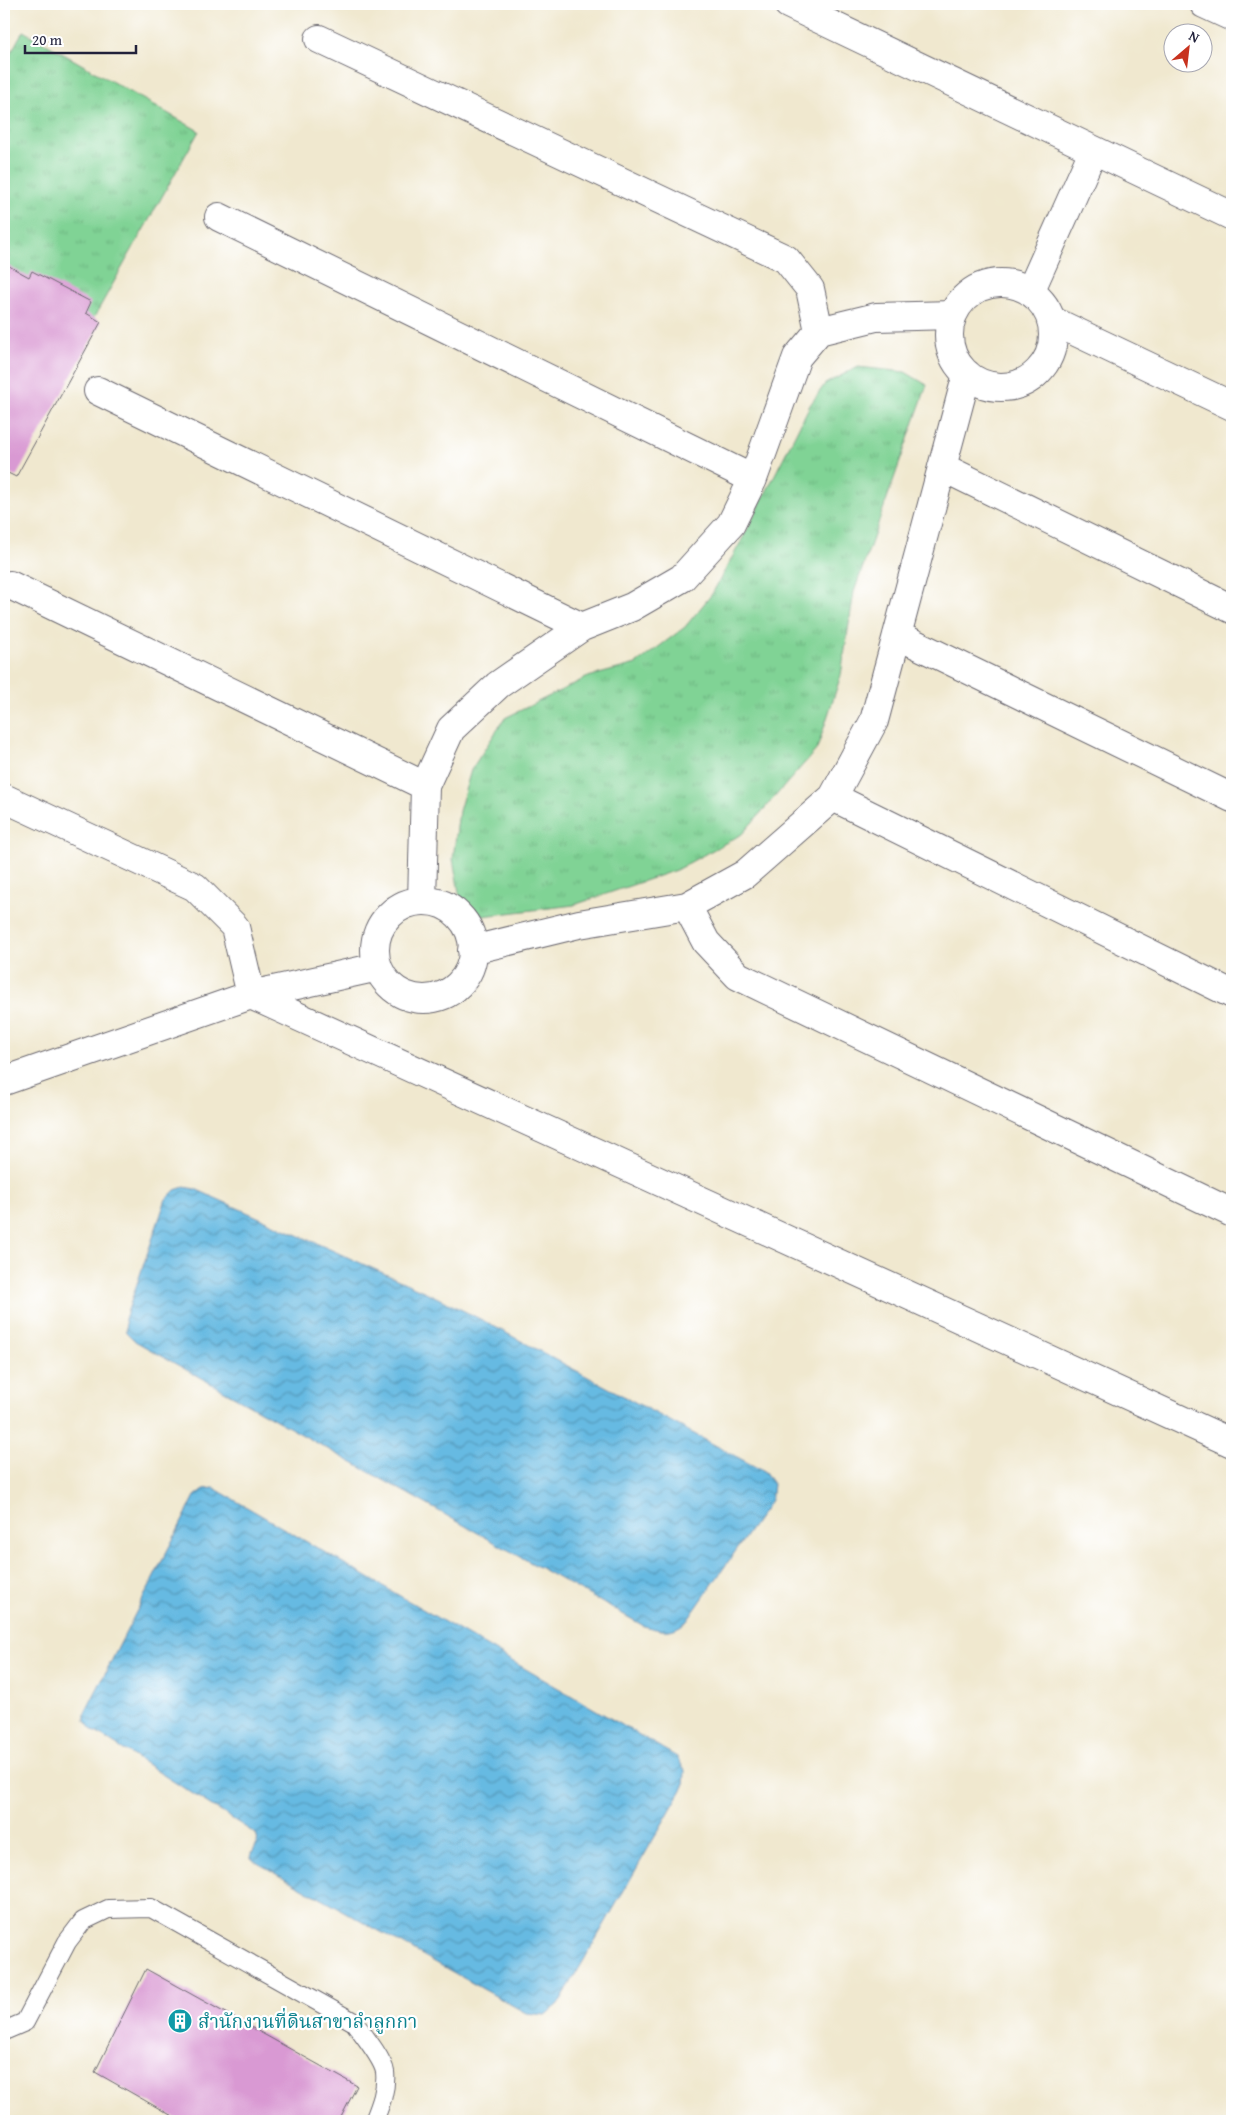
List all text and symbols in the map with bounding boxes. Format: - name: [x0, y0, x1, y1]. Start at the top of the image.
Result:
- scale bar: [25, 22, 136, 54]
- north arrow: [1164, 22, 1214, 72]
- text: N: [1185, 25, 1203, 48]
- text: 20 m: [32, 29, 63, 50]
- place label: สำนักงานที่ดินสาขาลำลูกกา: [198, 2007, 417, 2035]
- building icon: สำนักงานที่ดินสาขาลำลูกกา: [167, 2008, 193, 2034]

